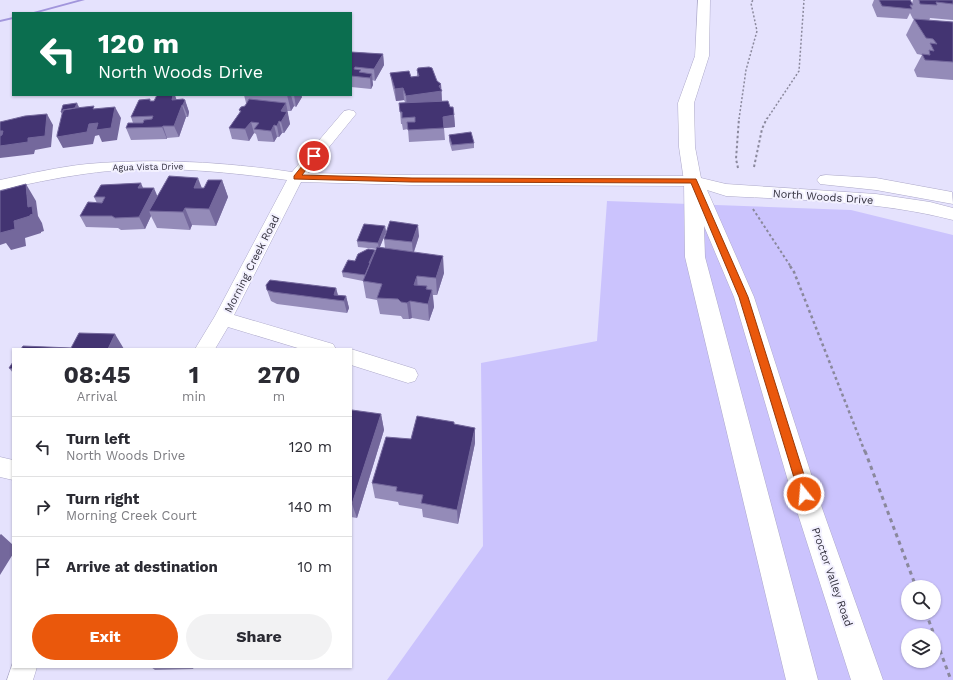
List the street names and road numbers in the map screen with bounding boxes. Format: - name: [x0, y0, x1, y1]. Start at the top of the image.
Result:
- street label: Agua Vista Drive: [112, 161, 184, 173]
- street label: North Woods Drive: [772, 187, 874, 207]
- street label: Morning Creek Road: [222, 213, 282, 315]
- street label: Proctor Valley Road: [809, 526, 855, 628]

